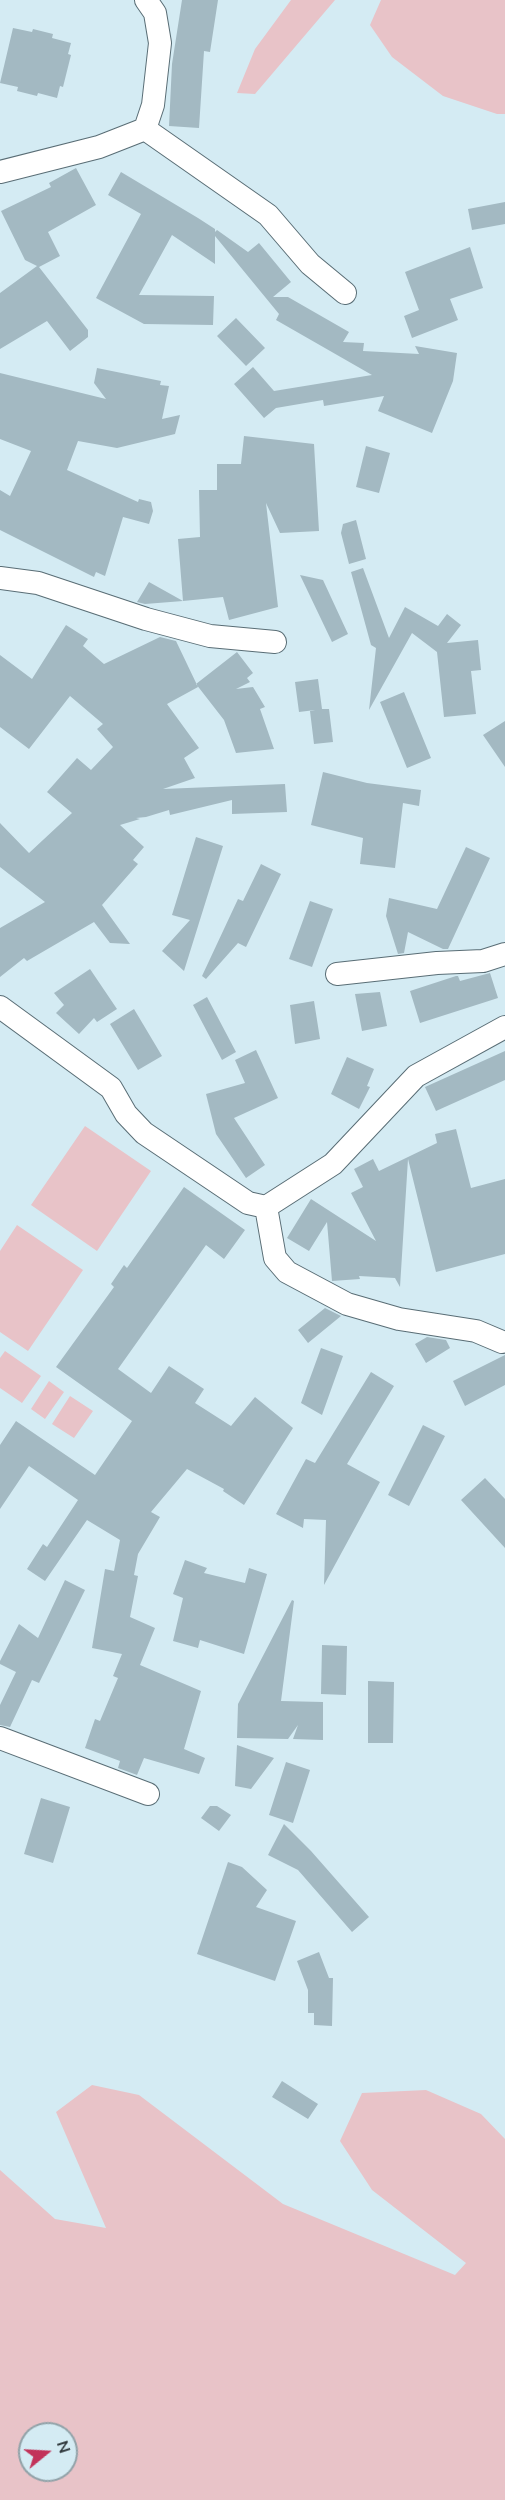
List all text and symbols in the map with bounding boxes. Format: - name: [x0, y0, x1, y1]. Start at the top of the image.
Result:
- north arrow: [18, 2422, 78, 2482]
- text: N: [51, 2438, 76, 2456]

